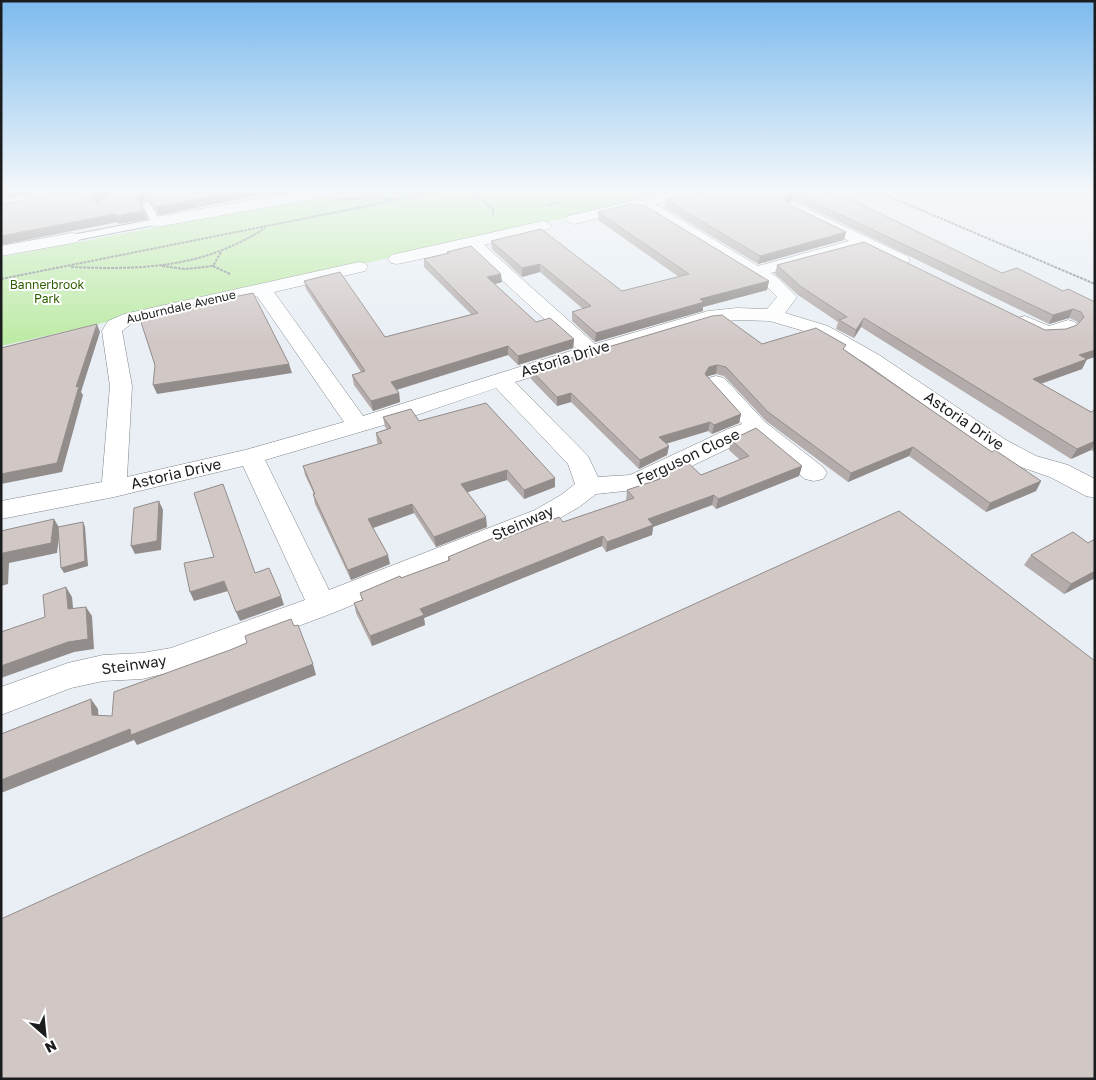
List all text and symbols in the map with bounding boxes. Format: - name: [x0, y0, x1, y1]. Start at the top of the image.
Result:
- park label: Bannerbrook Park: [10, 277, 84, 306]
- street label: Auburndale Avenue: [125, 287, 237, 326]
- street label: Astoria Drive: [518, 336, 612, 380]
- street label: Astoria Drive: [921, 387, 1008, 454]
- street label: Ferguson Close: [633, 424, 742, 488]
- street label: Astoria Drive: [129, 454, 223, 492]
- street label: Steinway: [489, 500, 557, 544]
- street label: Steinway: [100, 650, 168, 677]
- north arrow: [20, 1010, 70, 1060]
- text: N: [43, 1037, 60, 1057]

